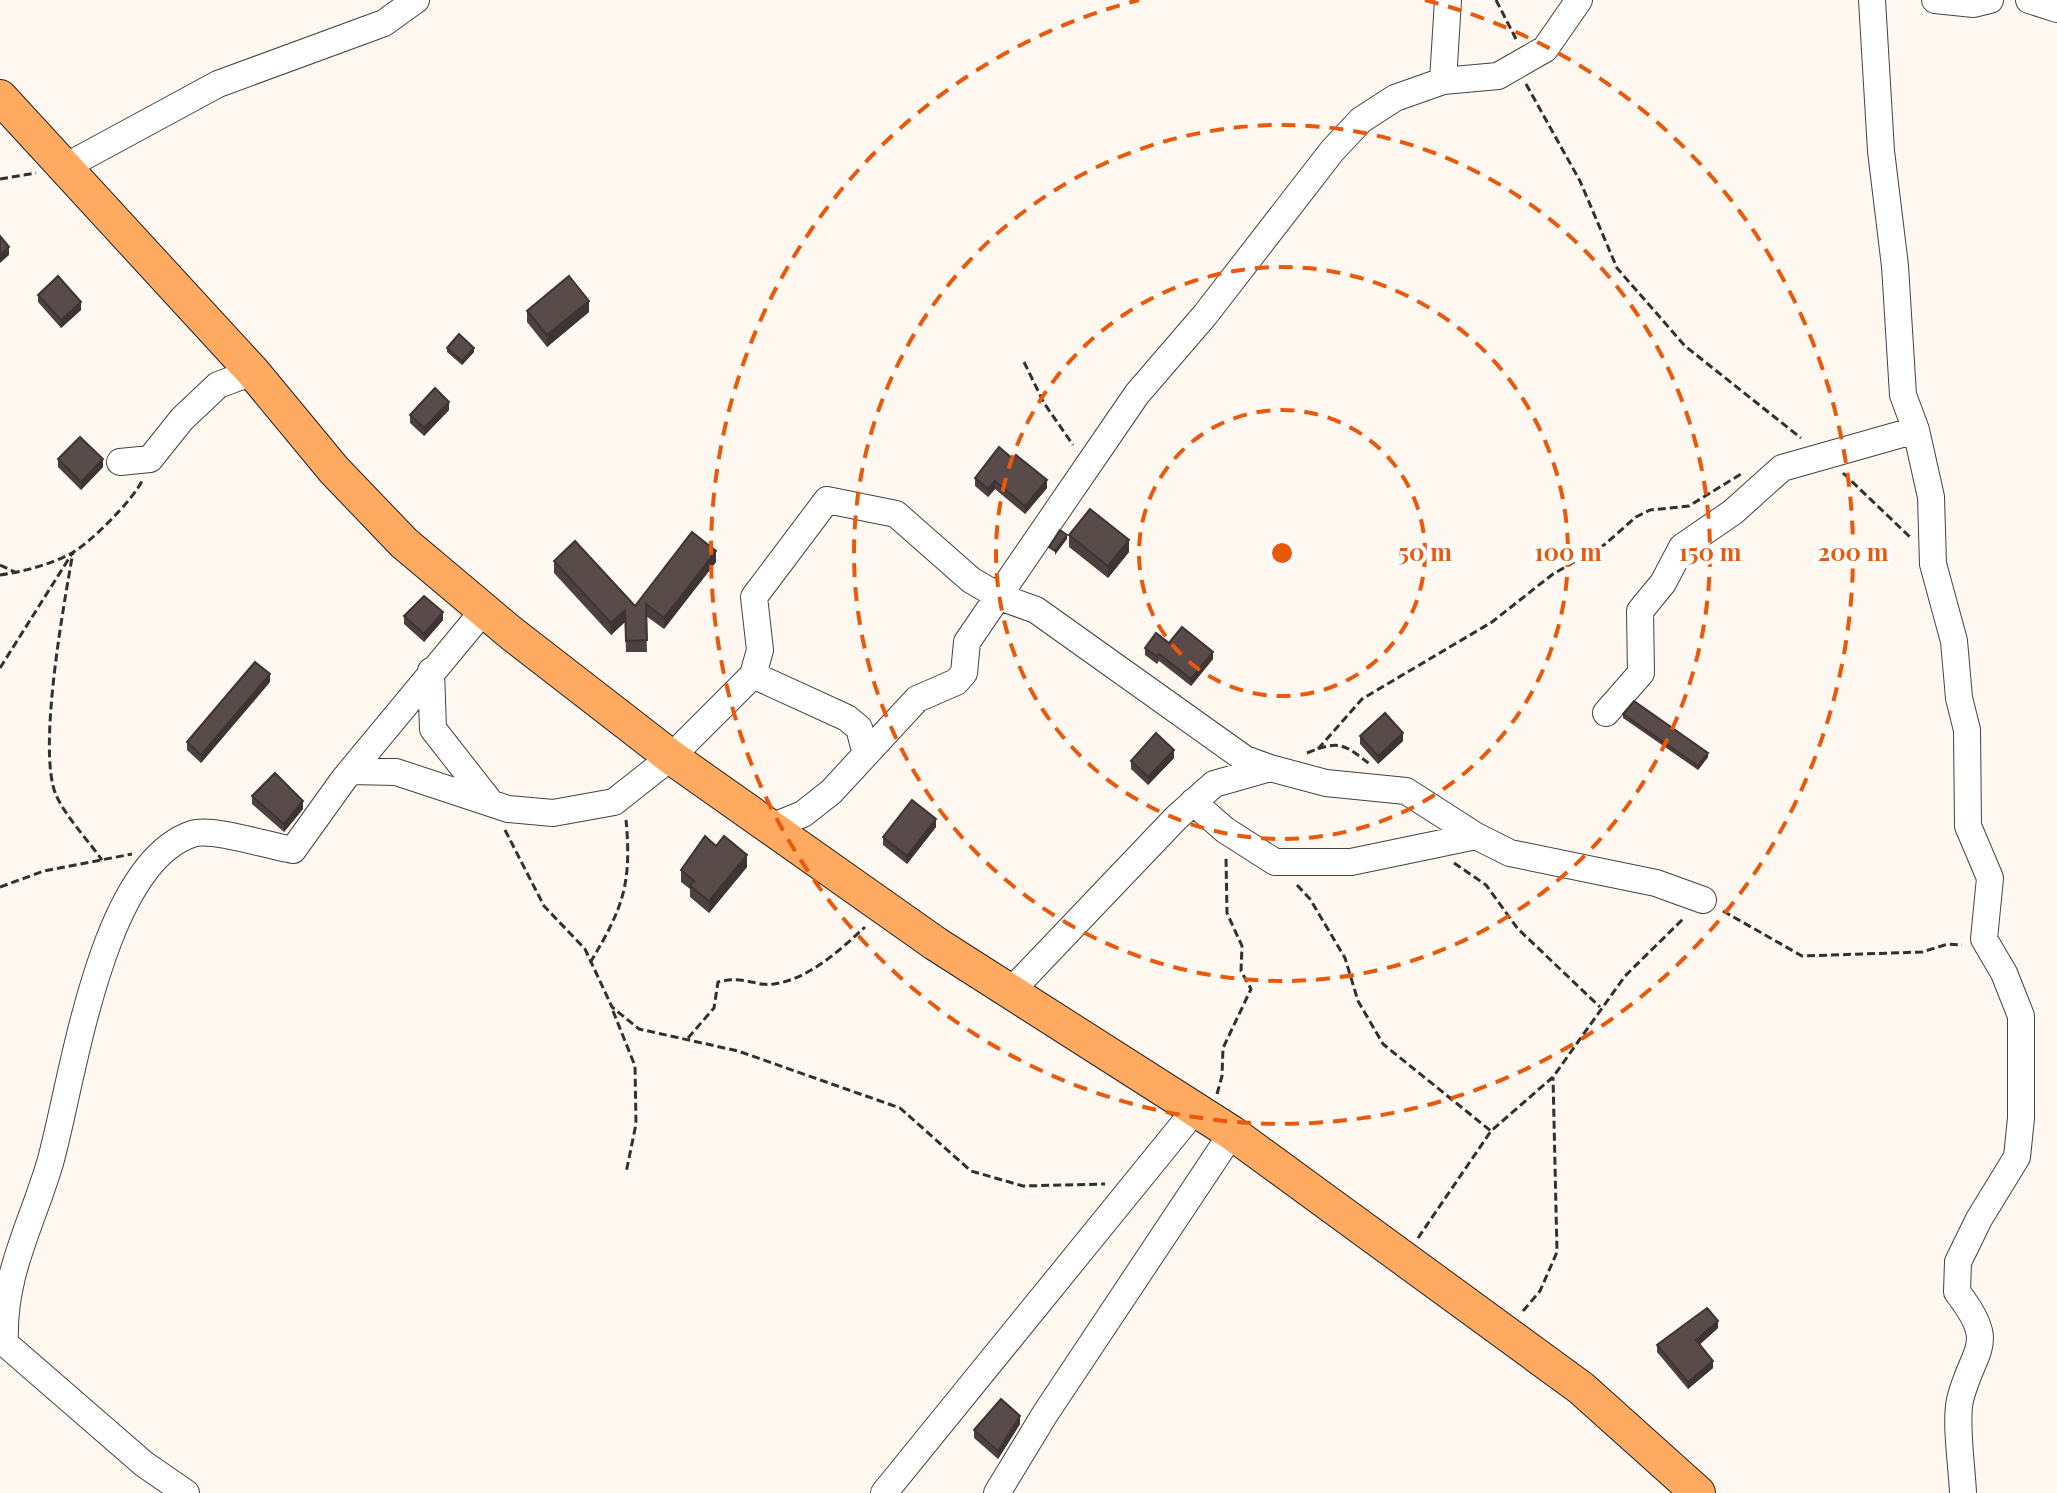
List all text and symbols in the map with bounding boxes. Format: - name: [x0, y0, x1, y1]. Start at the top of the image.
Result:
- text: 50 m: [1398, 535, 1452, 567]
- text: 100 m: [1534, 535, 1602, 567]
- text: 150 m: [1679, 535, 1742, 567]
- text: 200 m: [1818, 535, 1889, 567]
- centre of rings: [1268, 539, 1296, 567]

